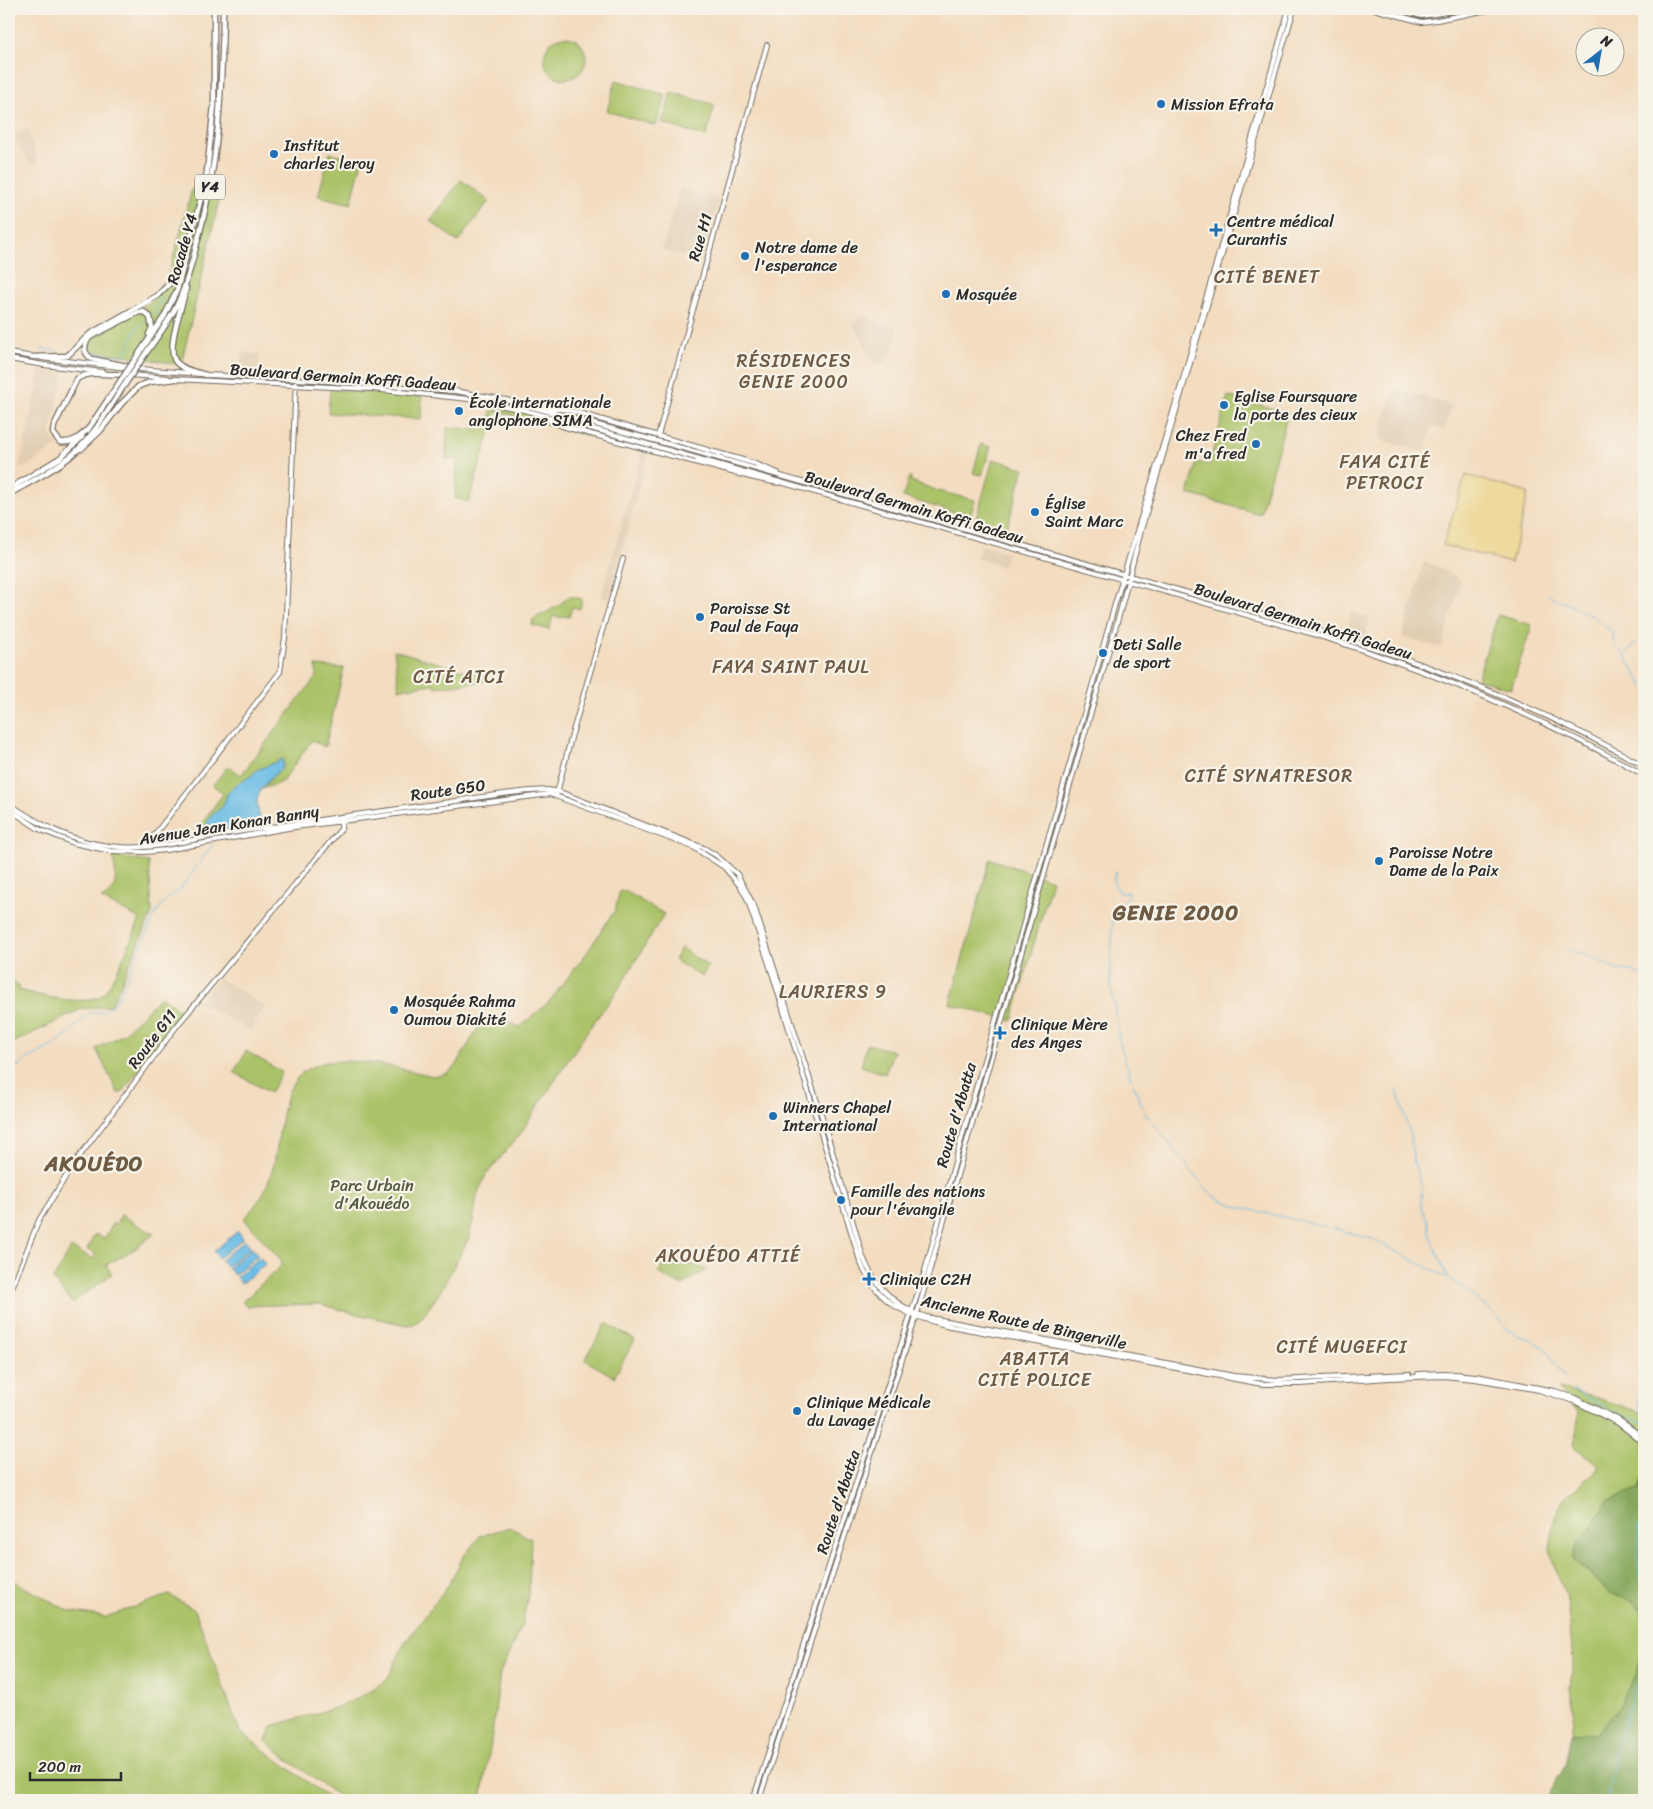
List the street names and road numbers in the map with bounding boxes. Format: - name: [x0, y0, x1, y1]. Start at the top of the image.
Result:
- road number: Y4: [195, 174, 225, 200]
- street label: Rue H1: [679, 209, 721, 264]
- street label: Rocade Y4: [158, 210, 206, 288]
- street label: Boulevard Germain Koffi Gadeau: [229, 355, 458, 399]
- street label: Boulevard Germain Koffi Gadeau: [801, 462, 1027, 552]
- street label: Boulevard Germain Koffi Gadeau: [1190, 574, 1416, 668]
- street label: Route G50: [409, 770, 487, 810]
- street label: Avenue Jean Konan Banny: [136, 796, 322, 854]
- street label: Route G11: [120, 1003, 184, 1075]
- street label: Route d'Abatta: [927, 1058, 985, 1171]
- street label: Ancienne Route de Bingerville: [917, 1286, 1130, 1358]
- street label: Route d'Abatta: [808, 1445, 869, 1558]

